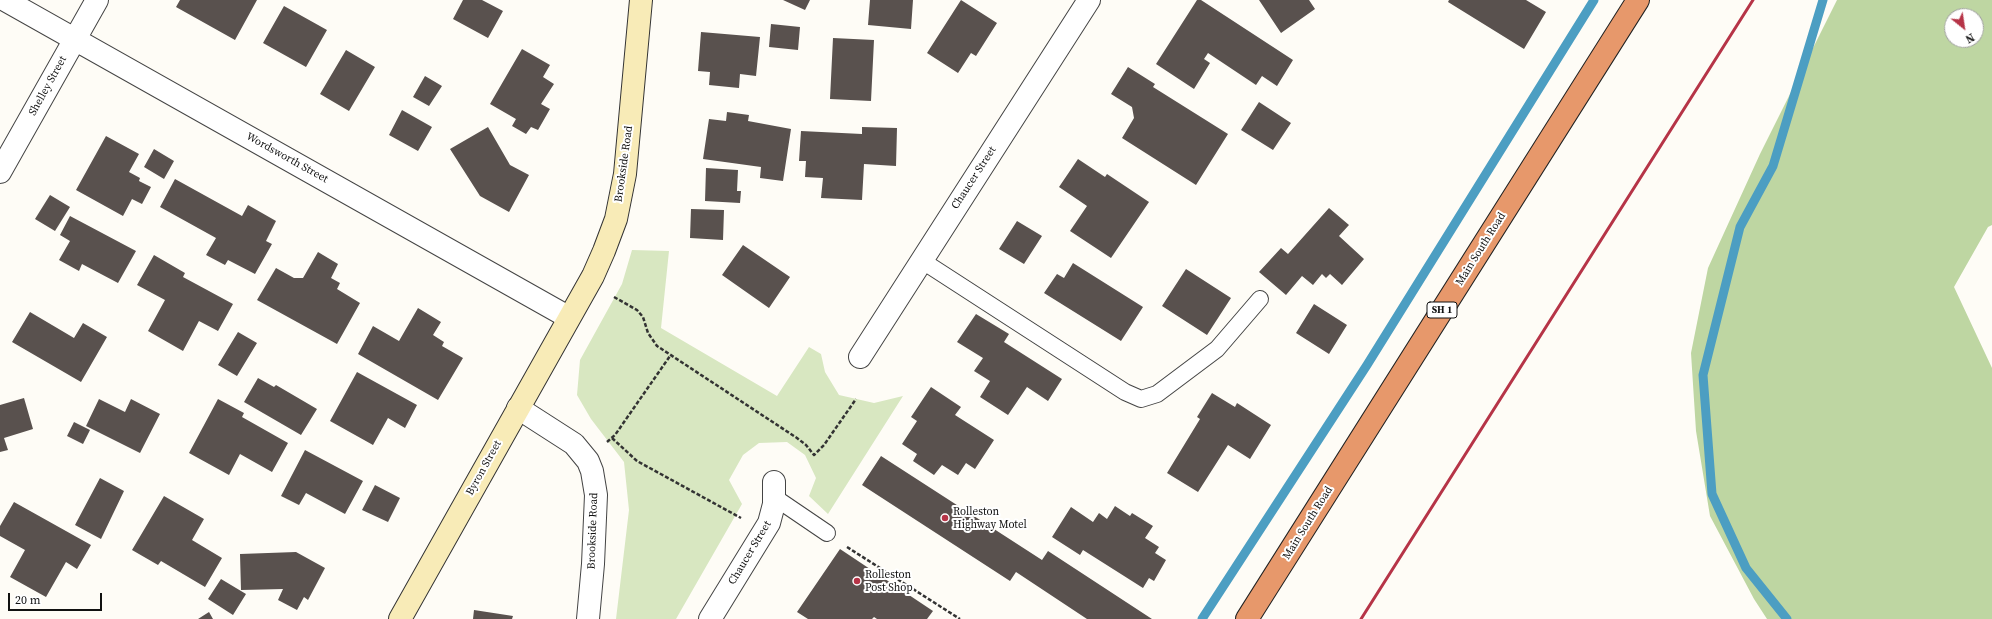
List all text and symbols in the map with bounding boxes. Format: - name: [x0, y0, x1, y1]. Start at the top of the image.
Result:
- north arrow: [1944, 8, 1984, 48]
- text: N: [1963, 29, 1977, 46]
- street label: Shelley Street: [26, 54, 70, 118]
- street label: Brookside Road: [612, 125, 636, 203]
- street label: Wordsworth Street: [244, 130, 330, 186]
- street label: Chaucer Street: [949, 144, 999, 212]
- street label: Main South Road: [1453, 210, 1509, 288]
- road number: SH 1: [1427, 302, 1457, 318]
- street label: Byron Street: [464, 438, 504, 498]
- street label: Main South Road: [1280, 484, 1336, 562]
- street label: Brookside Road: [585, 492, 601, 570]
- place label: Rolleston Highway Motel: [953, 505, 1027, 531]
- marker: Rolleston Highway Motel: [940, 513, 950, 523]
- street label: Chaucer Street: [726, 519, 774, 587]
- place label: Rolleston Post Shop: [865, 568, 913, 594]
- marker: Rolleston Post Shop: [852, 576, 862, 586]
- scale bar: [10, 585, 104, 611]
- text: 20 m: [15, 592, 41, 608]

